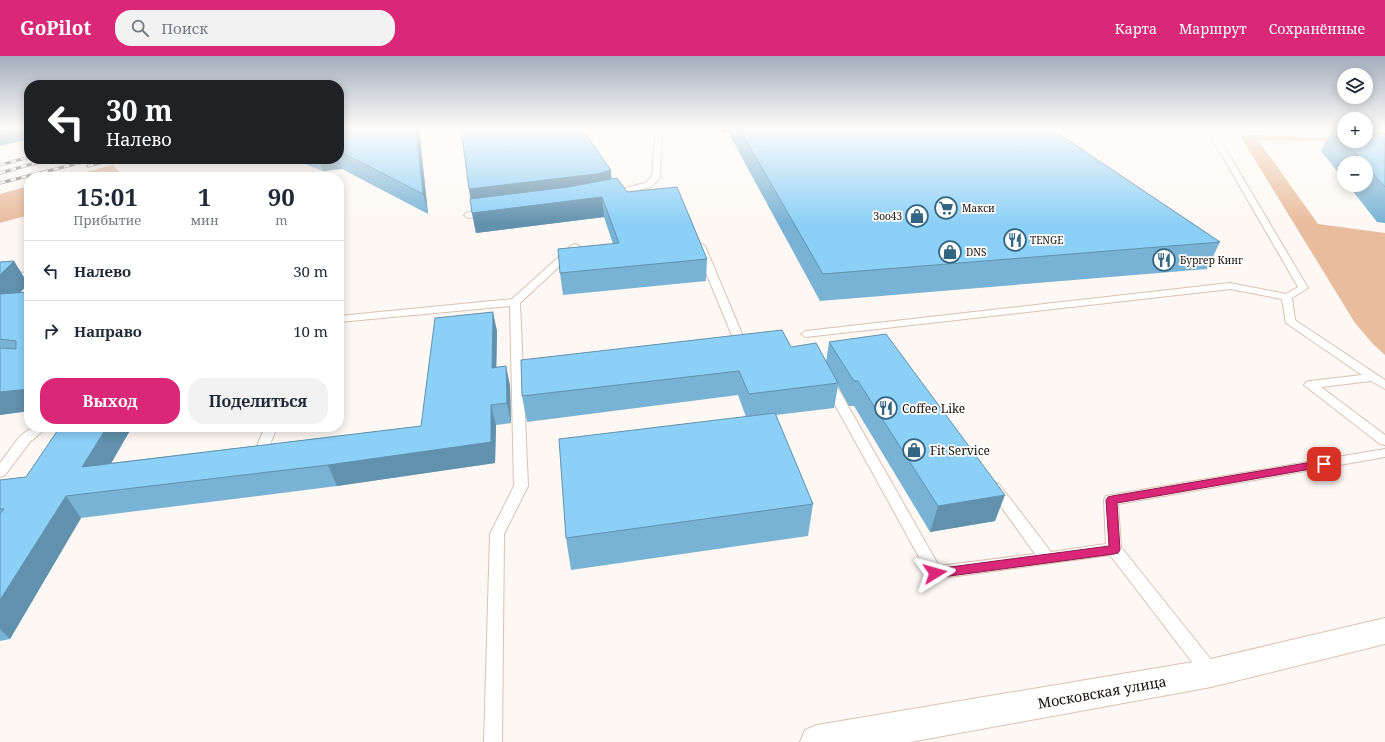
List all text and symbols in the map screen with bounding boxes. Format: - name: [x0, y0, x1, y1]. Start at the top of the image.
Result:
- search box: [115, 10, 395, 46]
- text: GoPilot: [20, 15, 91, 41]
- icon: search: [129, 17, 151, 39]
- text: Поиск: [161, 18, 208, 38]
- text: Карта: [1115, 19, 1157, 38]
- text: Маршрут: [1179, 19, 1247, 38]
- text: Сохранённые: [1269, 19, 1365, 38]
- map controls: [1337, 68, 1373, 192]
- button: layers: [1337, 68, 1373, 104]
- text: 30 m: [106, 91, 173, 129]
- icon: left: [40, 96, 92, 148]
- button: +: [1337, 112, 1373, 148]
- text: Налево: [106, 127, 172, 151]
- button: −: [1337, 156, 1373, 192]
- text: 15:01: [76, 180, 138, 213]
- text: 1: [198, 180, 211, 213]
- text: 90: [268, 180, 295, 213]
- supermarket icon: Макси: [933, 195, 959, 221]
- place label: Макси: [962, 201, 995, 215]
- shop icon: Зоо43: [904, 203, 930, 229]
- place label: Зоо43: [873, 209, 902, 223]
- text: Прибытие: [73, 211, 141, 229]
- text: мин: [190, 211, 219, 229]
- text: m: [275, 211, 287, 229]
- restaurant icon: TENGE: [1002, 227, 1028, 253]
- place label: TENGE: [1030, 233, 1063, 247]
- shop icon: DNS: [937, 239, 963, 265]
- place label: DNS: [966, 245, 986, 259]
- restaurant icon: Бургер Кинг: [1151, 247, 1177, 273]
- place label: Бургер Кинг: [1180, 253, 1243, 267]
- icon: left: [40, 260, 62, 282]
- text: Налево: [74, 261, 131, 281]
- text: 30 m: [293, 261, 328, 281]
- icon: right: [40, 320, 62, 342]
- text: Направо: [74, 321, 142, 341]
- text: 10 m: [293, 321, 328, 341]
- button: Выход: [40, 378, 180, 424]
- button: Поделиться: [188, 378, 328, 424]
- restaurant icon: Coffee Like: [873, 395, 899, 421]
- place label: Coffee Like: [902, 400, 965, 417]
- shop icon: Fit Service: [901, 437, 927, 463]
- place label: Fit Service: [930, 442, 990, 459]
- pin: [1307, 447, 1341, 481]
- icon: arrive: [1313, 453, 1335, 475]
- position arrow: [914, 552, 956, 594]
- street label: Московская улица: [1036, 671, 1168, 713]

